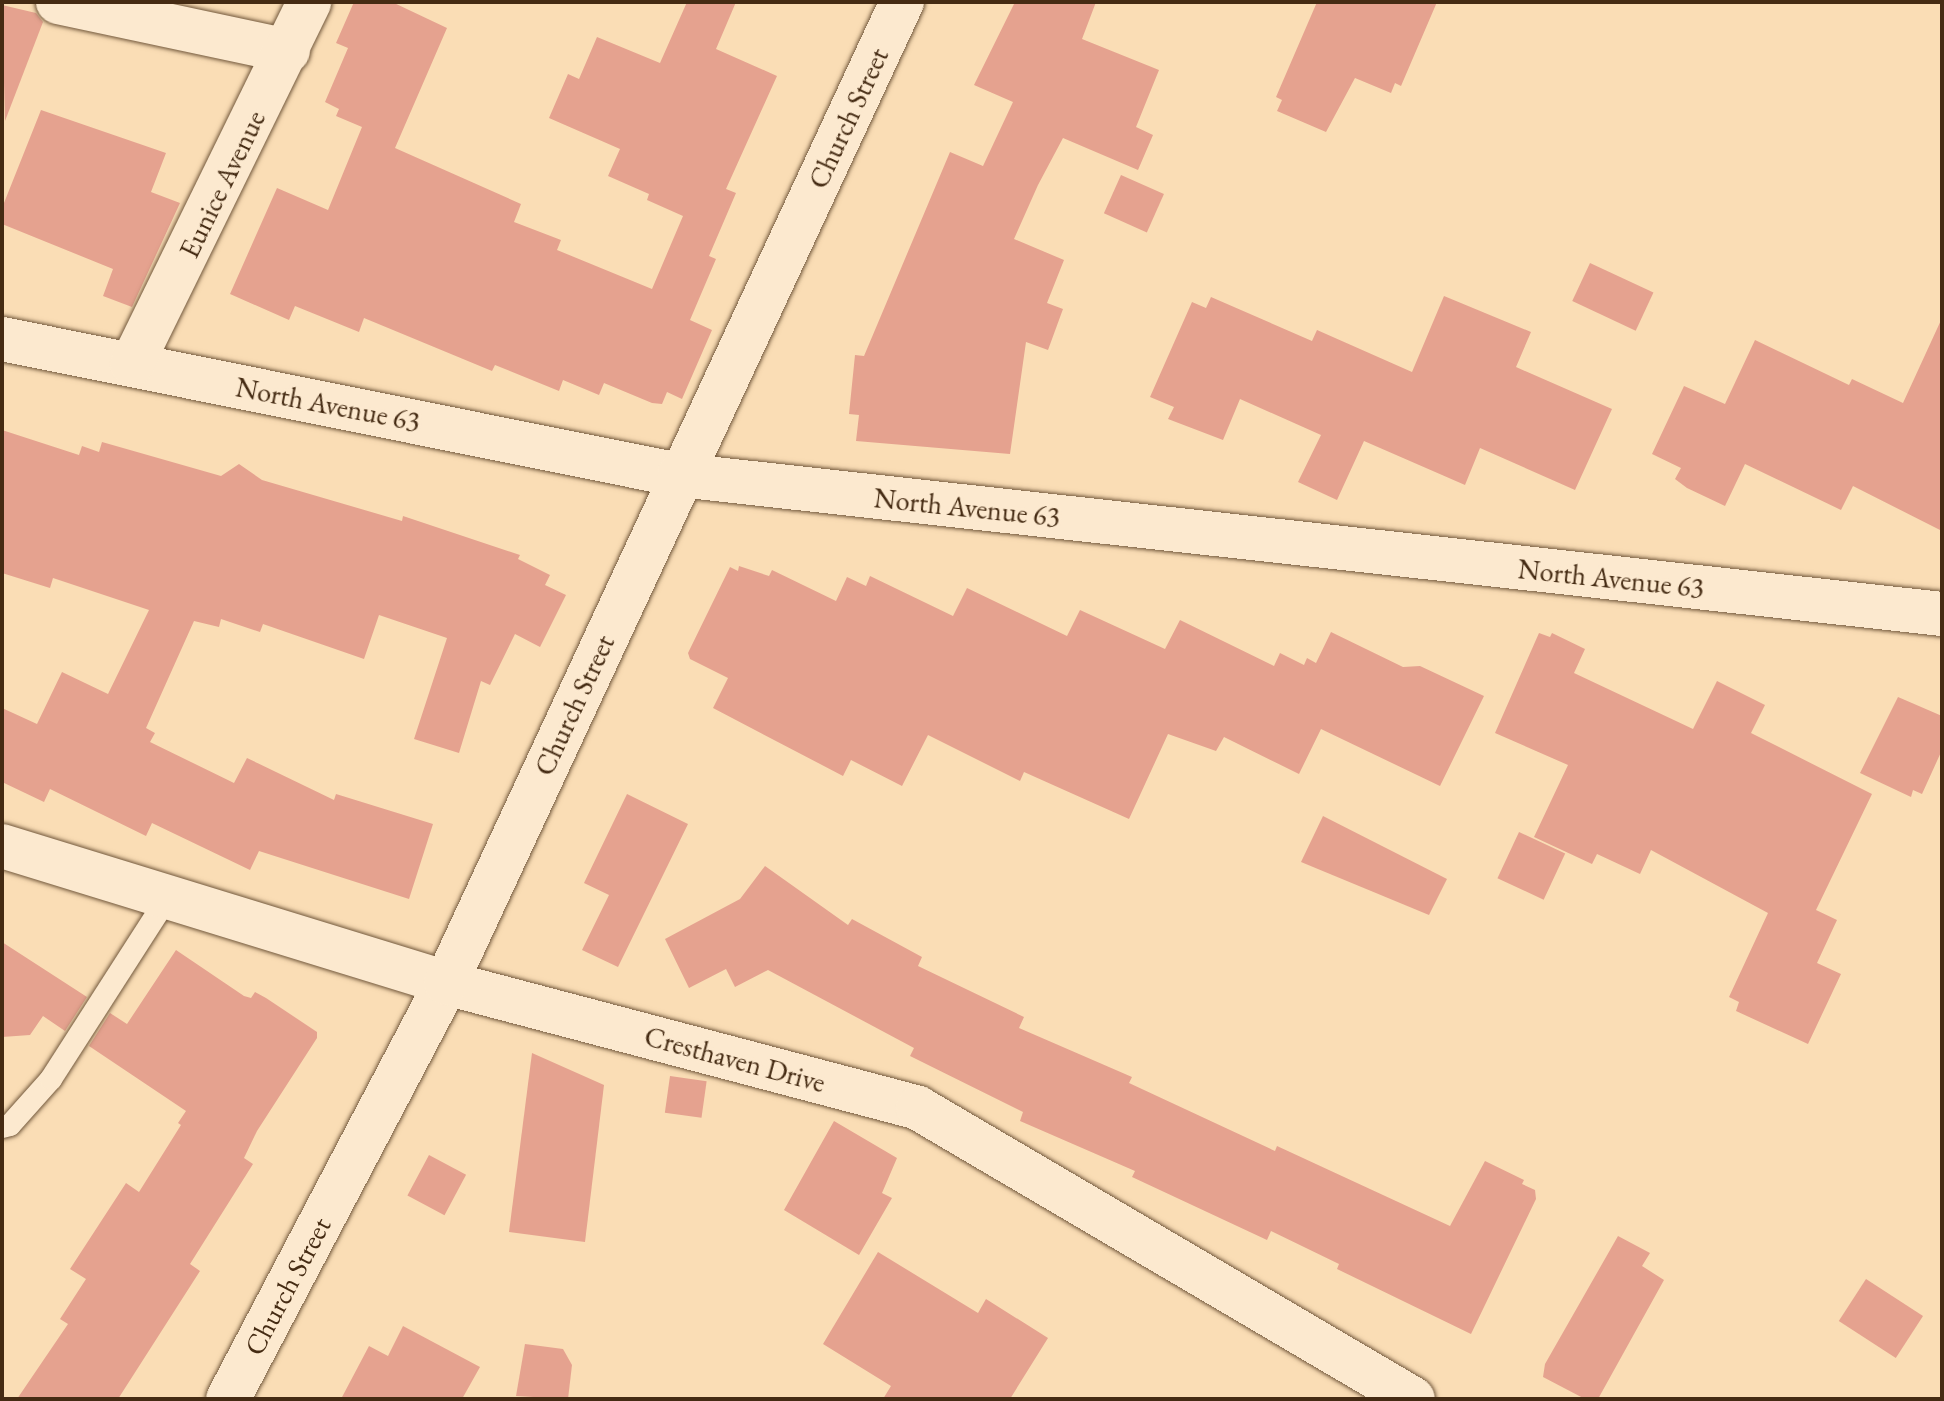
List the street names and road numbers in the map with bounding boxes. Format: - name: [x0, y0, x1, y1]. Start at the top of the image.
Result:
- street label: Church Street: [801, 42, 895, 194]
- street label: Eunice Avenue: [172, 105, 272, 263]
- street label: North Avenue 63: [233, 370, 423, 438]
- street label: North Avenue 63: [872, 481, 1062, 533]
- street label: North Avenue 63: [1516, 552, 1706, 604]
- street label: Church Street: [527, 629, 621, 781]
- street label: Cresthaven Drive: [641, 1019, 829, 1099]
- street label: Church Street: [237, 1211, 337, 1361]

